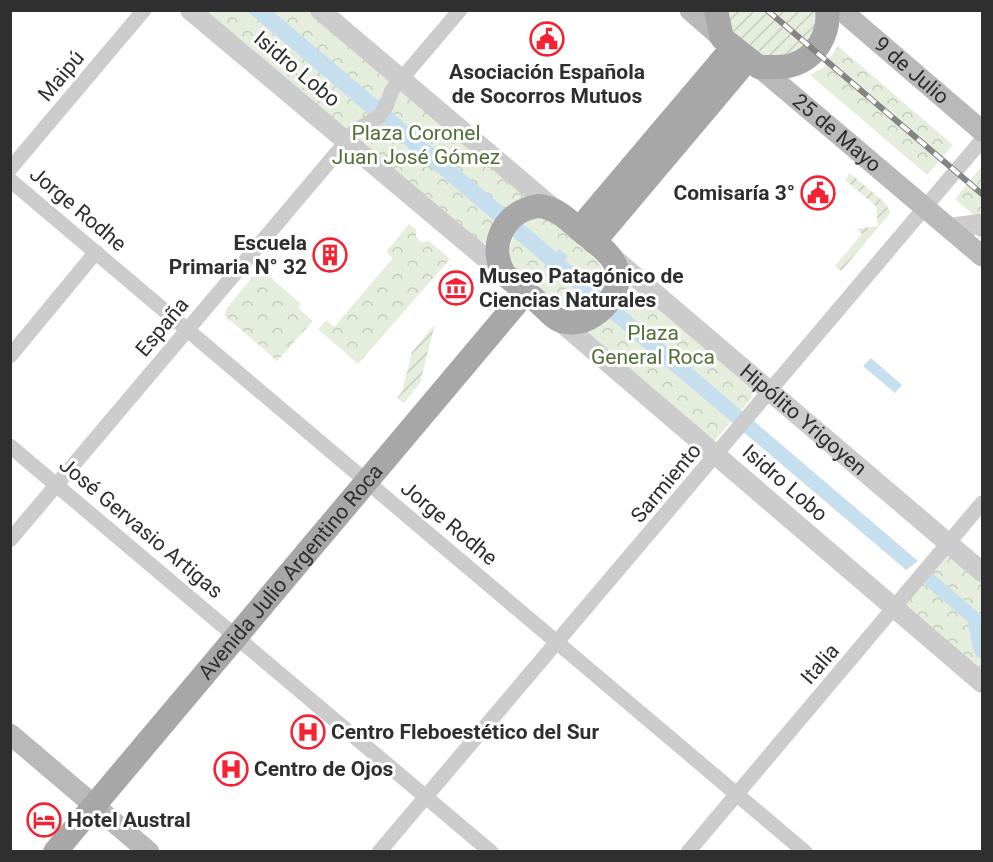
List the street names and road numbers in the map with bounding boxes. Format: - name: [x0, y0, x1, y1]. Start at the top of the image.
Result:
- street label: Isidro Lobo: [249, 26, 345, 112]
- street label: 9 de Julio: [869, 32, 954, 109]
- street label: Maipú: [33, 46, 89, 106]
- street label: 25 de Mayo: [788, 89, 886, 177]
- street label: Jorge Rodhe: [25, 162, 131, 256]
- street label: España: [131, 293, 193, 361]
- street label: Hipólito Yrigoyen: [735, 359, 871, 480]
- street label: Sarmiento: [626, 439, 706, 527]
- street label: Isidro Lobo: [738, 440, 832, 526]
- street label: José Gervasio Artigas: [55, 453, 227, 603]
- street label: Avenida Julio Argentino Roca: [193, 460, 388, 684]
- street label: Jorge Rodhe: [396, 476, 502, 570]
- street label: Italia: [796, 639, 844, 689]

